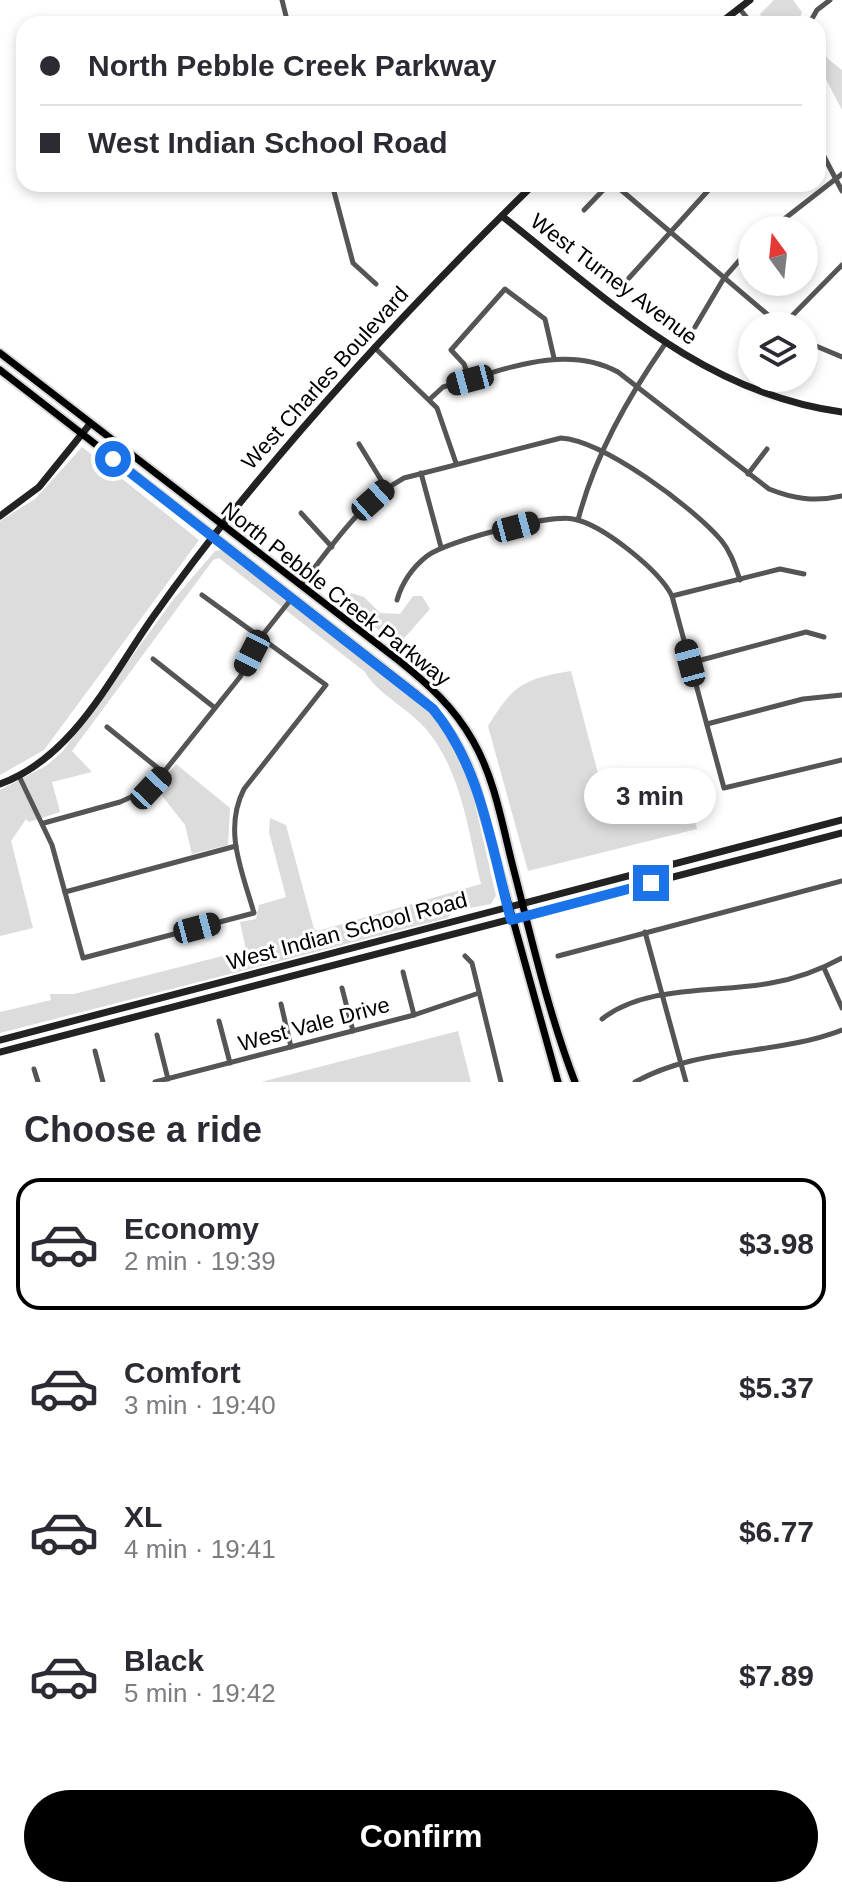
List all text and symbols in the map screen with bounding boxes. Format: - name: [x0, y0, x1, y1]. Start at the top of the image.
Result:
- text: North Pebble Creek Parkway: [88, 49, 497, 82]
- text: West Indian School Road: [88, 126, 447, 159]
- street label: West Turney Avenue: [526, 208, 702, 350]
- north arrow: [738, 216, 818, 296]
- map controls: [738, 216, 818, 392]
- street label: West Charles Boulevard: [236, 282, 414, 474]
- button: layers: [738, 312, 818, 392]
- car: [444, 362, 496, 398]
- route start: [95, 441, 131, 477]
- car: [347, 475, 399, 525]
- street label: North Pebble Creek Parkway: [217, 497, 455, 691]
- car: [490, 509, 542, 545]
- car: [230, 626, 274, 680]
- car: [672, 637, 708, 689]
- car: [126, 762, 176, 814]
- callout: 3 min: [585, 767, 717, 823]
- text: 3 min: [616, 781, 684, 811]
- route end: [633, 865, 669, 901]
- street label: West Indian School Road: [224, 887, 470, 975]
- car: [171, 910, 223, 946]
- street label: West Vale Drive: [236, 992, 392, 1056]
- text: Choose a ride: [24, 1109, 262, 1150]
- icon: car: [28, 1208, 100, 1280]
- text: Economy: [124, 1212, 259, 1245]
- text: $3.98: [739, 1227, 814, 1260]
- text: 2 min · 19:39: [124, 1246, 276, 1276]
- icon: car: [28, 1352, 100, 1424]
- text: Comfort: [124, 1356, 241, 1389]
- text: $5.37: [739, 1371, 814, 1404]
- text: 3 min · 19:40: [124, 1390, 276, 1420]
- icon: car: [28, 1496, 100, 1568]
- text: XL: [124, 1500, 162, 1533]
- text: $6.77: [739, 1515, 814, 1548]
- text: 4 min · 19:41: [124, 1534, 276, 1564]
- icon: car: [28, 1640, 100, 1712]
- text: Black: [124, 1644, 204, 1677]
- text: $7.89: [739, 1659, 814, 1692]
- text: 5 min · 19:42: [124, 1678, 276, 1708]
- button: Confirm: [24, 1790, 818, 1882]

